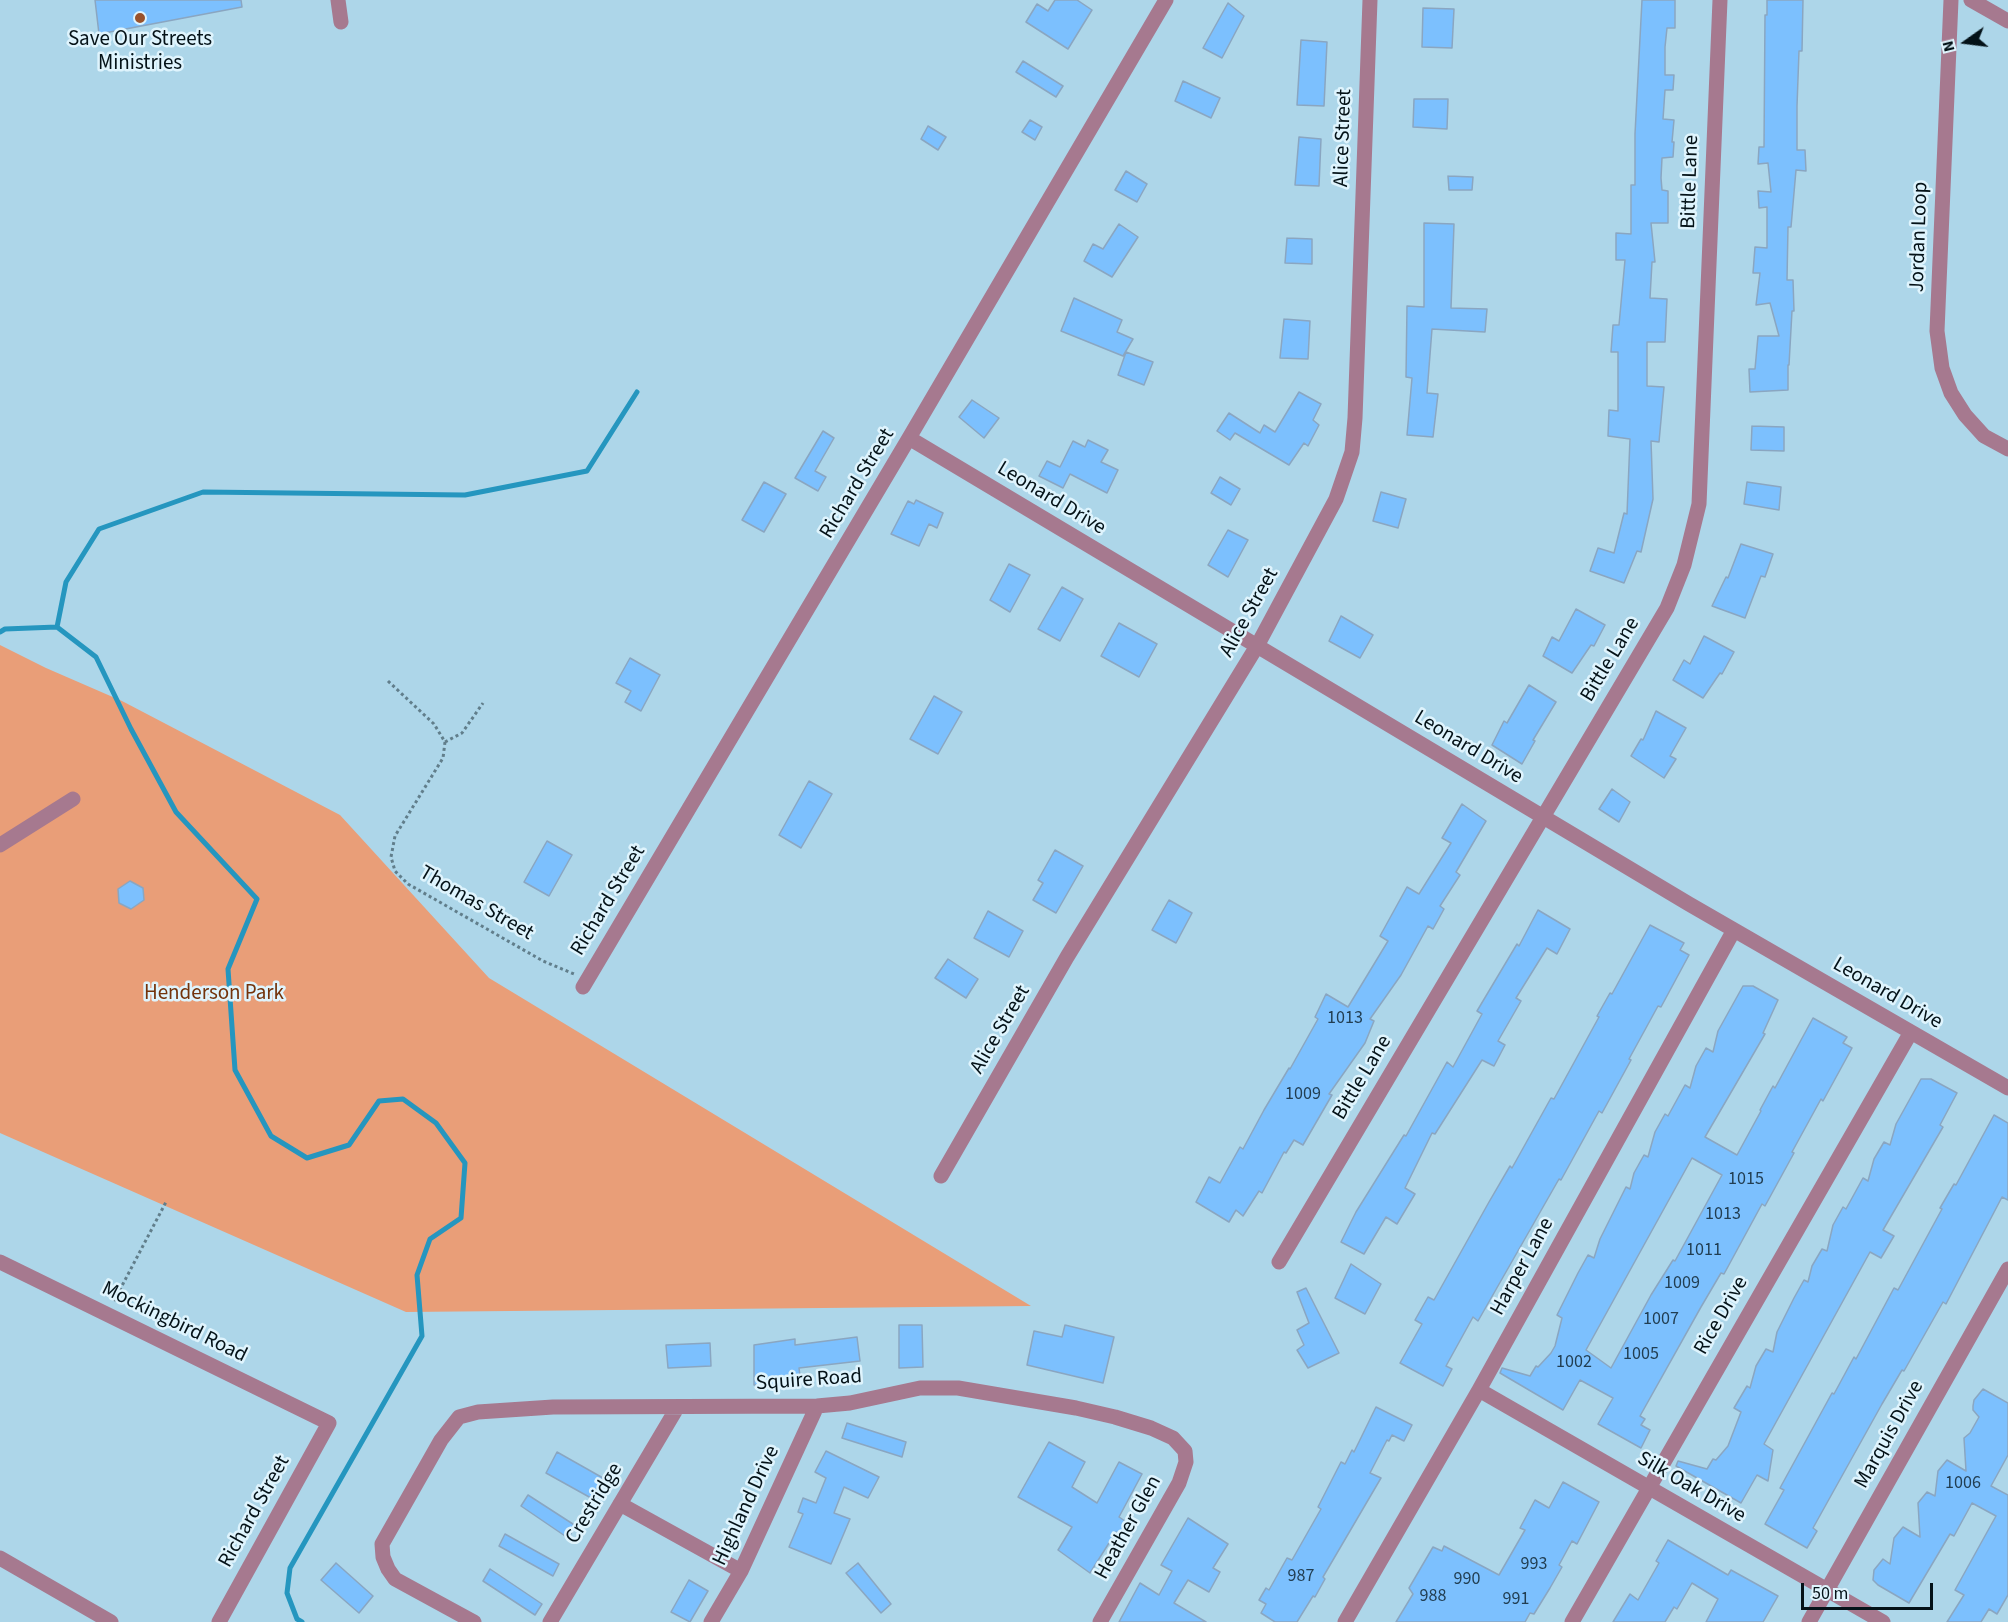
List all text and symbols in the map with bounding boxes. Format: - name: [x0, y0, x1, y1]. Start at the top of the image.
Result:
- marker: Save Our Streets Ministries: [133, 11, 147, 25]
- north arrow: [1936, 12, 1996, 72]
- place label: Save Our Streets Ministries: [68, 27, 212, 77]
- text: N: [1937, 39, 1960, 54]
- street label: Alice Street: [1330, 88, 1358, 188]
- street label: Bittle Lane: [1677, 135, 1705, 229]
- street label: Jordan Loop: [1905, 181, 1935, 293]
- street label: Richard Street: [815, 424, 901, 544]
- street label: Leonard Drive: [992, 457, 1110, 541]
- street label: Alice Street: [1215, 564, 1285, 662]
- street label: Bittle Lane: [1576, 613, 1646, 707]
- street label: Leonard Drive: [1409, 706, 1527, 790]
- street label: Richard Street: [566, 841, 652, 961]
- street label: Thomas Street: [414, 861, 538, 947]
- street label: Leonard Drive: [1828, 953, 1946, 1035]
- park label: Henderson Park: [144, 981, 284, 1007]
- street label: Alice Street: [966, 981, 1036, 1079]
- house number: 1013: [1327, 1008, 1363, 1030]
- street label: Bittle Lane: [1328, 1031, 1398, 1125]
- house number: 1009: [1285, 1084, 1321, 1106]
- house number: 1015: [1728, 1169, 1764, 1191]
- house number: 1013: [1705, 1204, 1741, 1226]
- street label: Harper Lane: [1486, 1214, 1560, 1320]
- house number: 1011: [1686, 1240, 1722, 1262]
- street label: Rice Drive: [1689, 1272, 1755, 1360]
- house number: 1009: [1664, 1273, 1700, 1295]
- street label: Mockingbird Road: [97, 1277, 251, 1369]
- house number: 1007: [1643, 1309, 1679, 1331]
- house number: 1005: [1623, 1344, 1659, 1366]
- house number: 1002: [1556, 1352, 1592, 1374]
- street label: Squire Road: [755, 1365, 863, 1397]
- street label: Marquis Drive: [1850, 1377, 1930, 1493]
- street label: Highland Drive: [708, 1442, 786, 1570]
- street label: Silk Oak Drive: [1632, 1447, 1750, 1529]
- street label: Richard Street: [214, 1452, 296, 1572]
- street label: Crestridge: [561, 1459, 629, 1549]
- street label: Heather Glen: [1090, 1472, 1168, 1584]
- house number: 1006: [1945, 1473, 1981, 1495]
- house number: 993: [1521, 1554, 1547, 1576]
- house number: 987: [1288, 1566, 1314, 1588]
- house number: 990: [1454, 1569, 1480, 1591]
- scale bar: [1804, 1571, 1936, 1609]
- text: 50 m: [1812, 1581, 1848, 1606]
- house number: 988: [1420, 1586, 1446, 1608]
- house number: 991: [1503, 1589, 1529, 1611]

